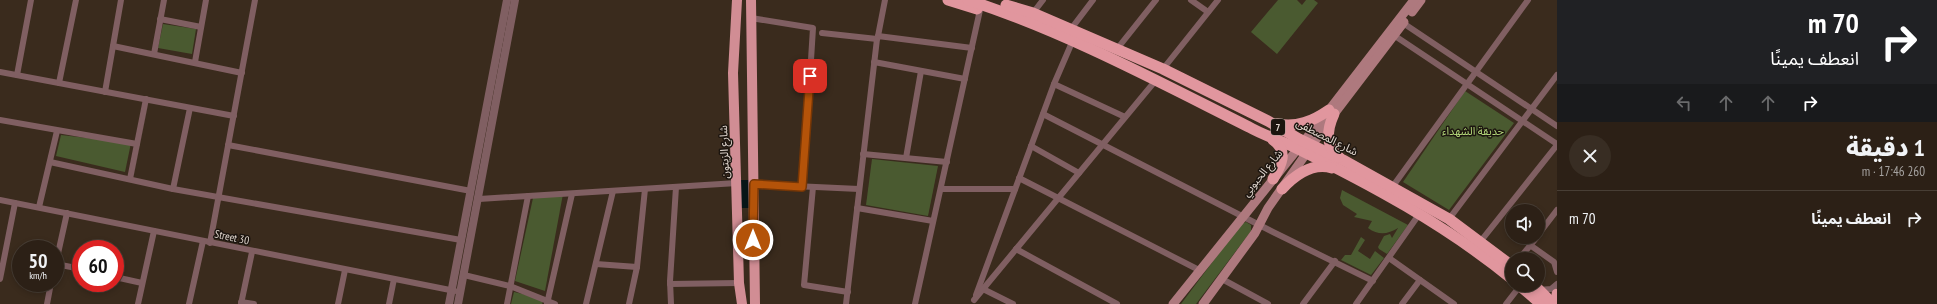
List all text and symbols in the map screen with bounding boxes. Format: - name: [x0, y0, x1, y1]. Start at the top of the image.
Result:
- text: 70 m: [1808, 4, 1859, 41]
- icon: right: [1873, 16, 1925, 68]
- text: انعطف يمينًا: [1770, 47, 1859, 70]
- pin: [793, 59, 827, 93]
- icon: arrive: [799, 65, 821, 87]
- icon: left: [1673, 92, 1695, 114]
- icon: ahead: [1715, 92, 1737, 114]
- icon: ahead: [1757, 92, 1779, 114]
- icon: right: [1799, 92, 1821, 114]
- street label: شارع المصطفى: [1293, 115, 1361, 160]
- road number: 7: [1271, 119, 1285, 135]
- park label: حديقة الشهداء: [1442, 124, 1505, 138]
- street label: شارع الزيتون: [716, 125, 733, 179]
- text: 1 دقيقة: [1846, 132, 1925, 163]
- button: close: [1569, 135, 1611, 177]
- street label: شارع الحبوبي: [1239, 146, 1287, 201]
- text: 260 m · 17:46: [1862, 163, 1925, 180]
- map controls: [1505, 204, 1545, 292]
- button: sound: [1505, 204, 1545, 244]
- icon: right: [1903, 208, 1925, 230]
- text: 70 m: [1569, 209, 1595, 228]
- text: انعطف يمينًا: [1811, 209, 1891, 228]
- position arrow: [732, 219, 774, 261]
- street label: Street 30: [213, 227, 251, 247]
- speed limit sign: 60: [72, 240, 124, 292]
- text: 50: [28, 248, 48, 274]
- button: search: [1505, 252, 1545, 292]
- text: km/h: [29, 269, 47, 282]

